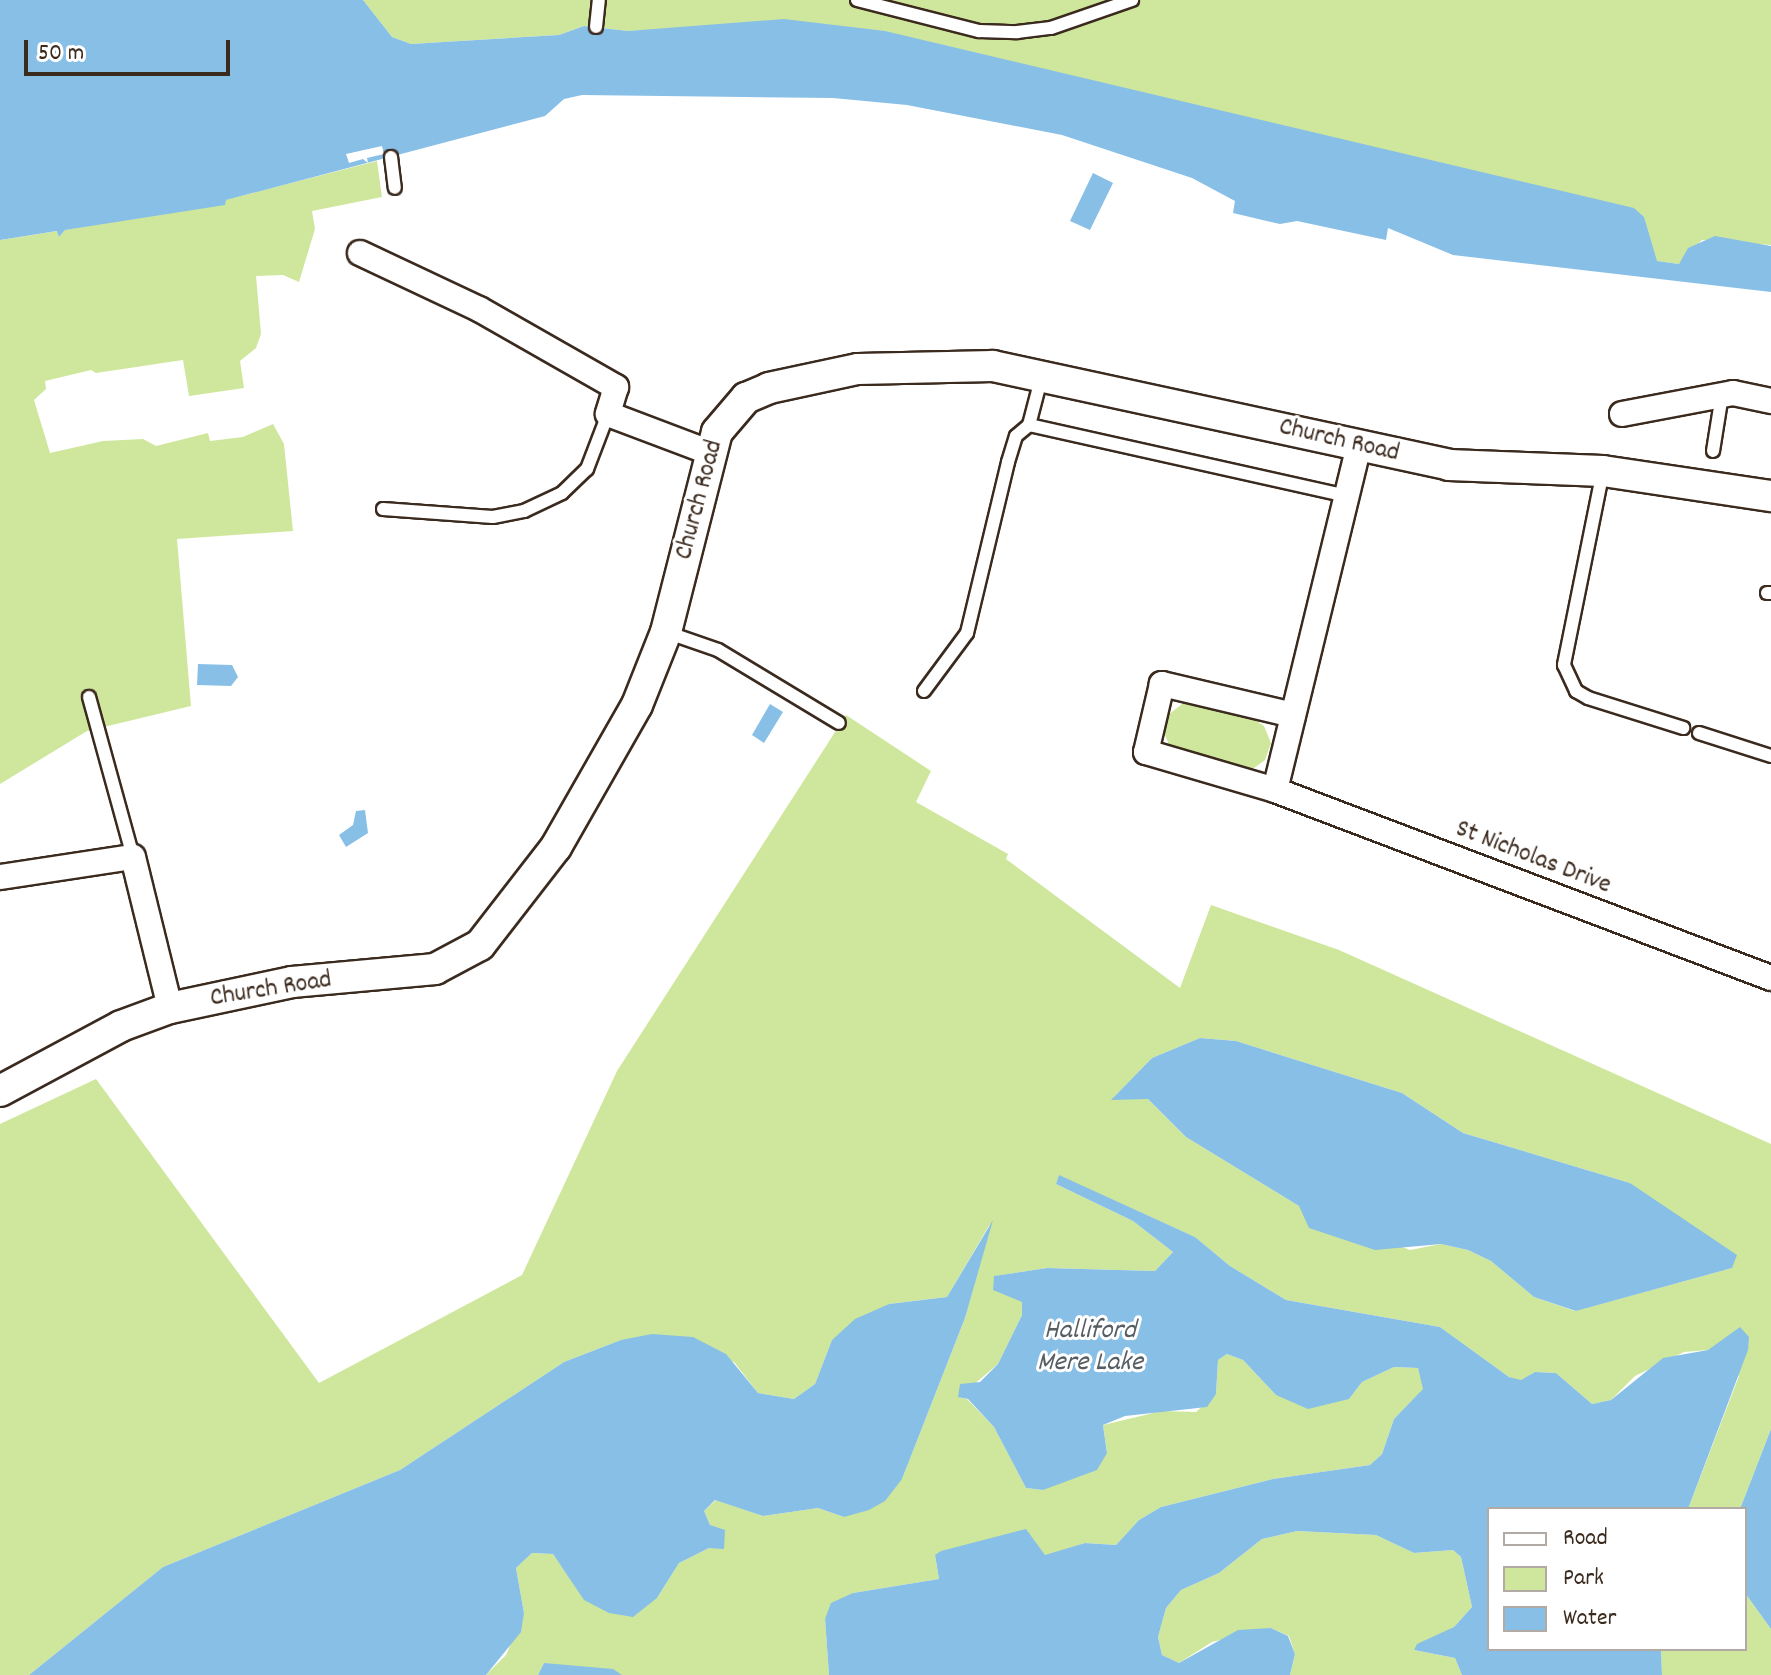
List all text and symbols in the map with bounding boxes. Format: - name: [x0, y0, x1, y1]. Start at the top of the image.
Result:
- scale bar: [28, 24, 234, 74]
- text: 50 m: [38, 37, 84, 71]
- street label: Church Road: [1276, 412, 1402, 470]
- street label: Church Road: [669, 437, 731, 563]
- street label: St Nicholas Drive: [1451, 814, 1615, 902]
- street label: Church Road: [208, 965, 334, 1015]
- water label: Halliford Mere Lake: [1037, 1315, 1143, 1381]
- legend: [1487, 1507, 1747, 1651]
- text: Road: [1563, 1522, 1608, 1556]
- text: Park: [1563, 1562, 1604, 1596]
- text: Water: [1563, 1602, 1616, 1636]

